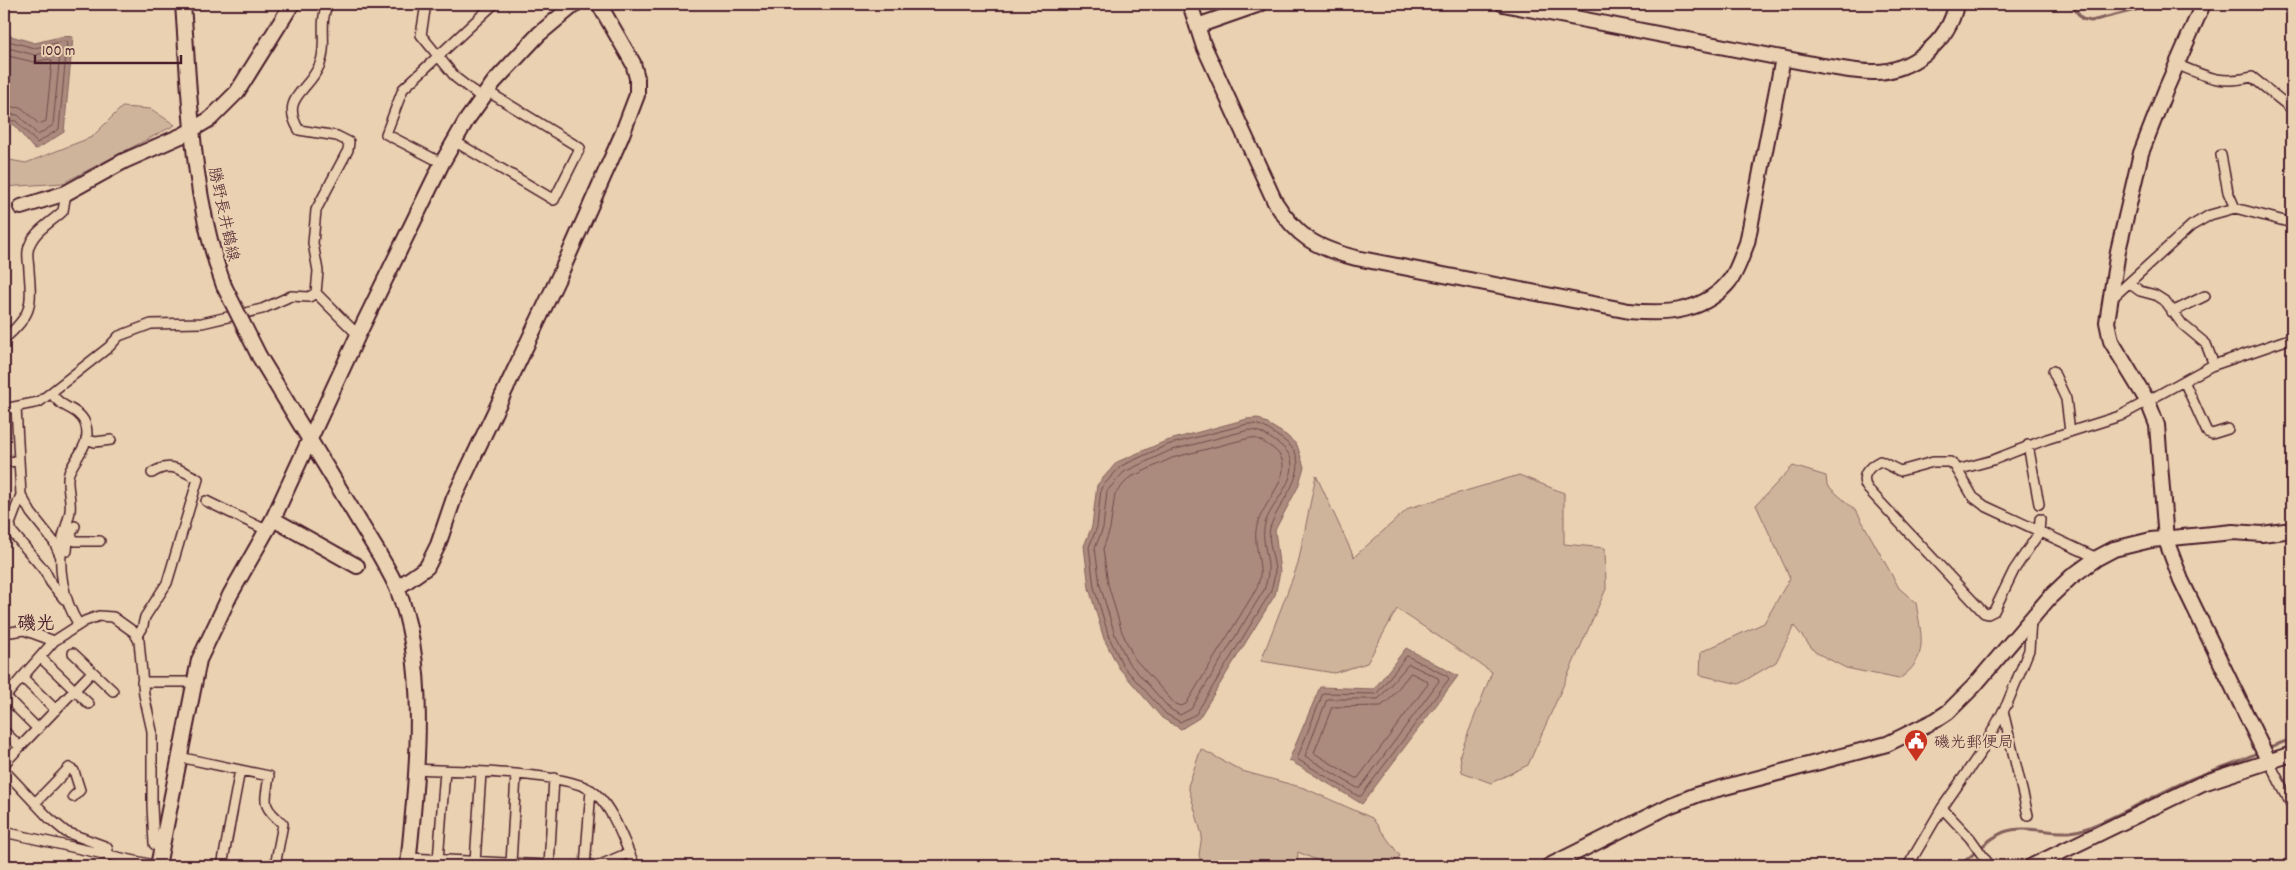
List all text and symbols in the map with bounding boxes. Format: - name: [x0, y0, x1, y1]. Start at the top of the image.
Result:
- scale bar: [35, 32, 181, 64]
- text: 100 m: [42, 41, 75, 63]
- street label: 勝野長井鶴線: [201, 165, 244, 264]
- district label: 磯光: [17, 612, 55, 639]
- public building icon: 磯光郵便局: [1903, 728, 1929, 762]
- place label: 磯光郵便局: [1934, 732, 2014, 755]

